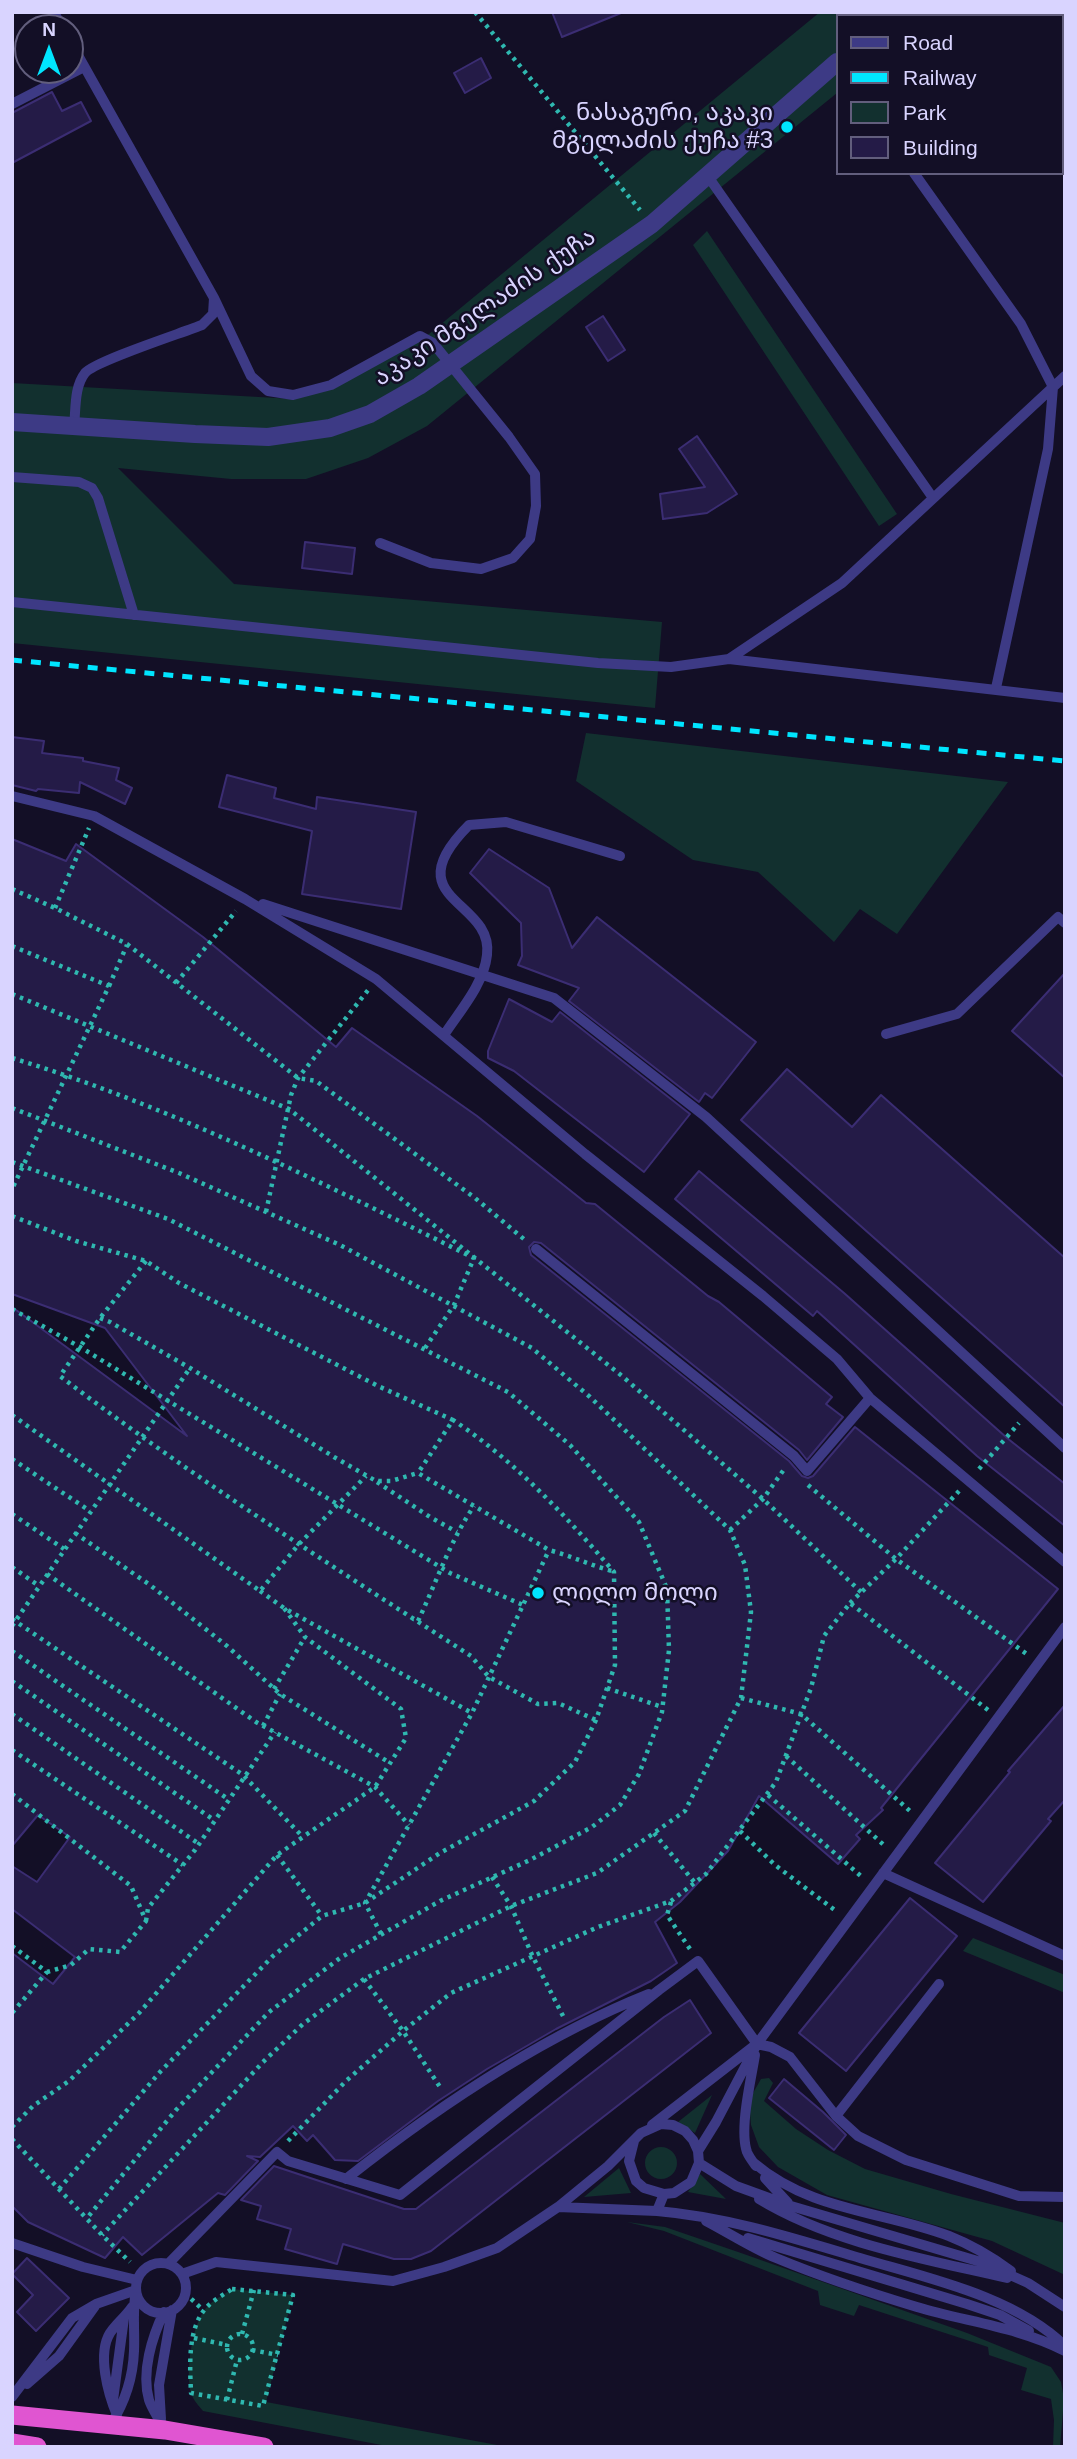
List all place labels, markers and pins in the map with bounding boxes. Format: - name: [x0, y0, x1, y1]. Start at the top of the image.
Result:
- place label: ნასაგური, აკაკი მგელაძის ქუჩა #3: [552, 99, 773, 155]
- marker: ნასაგური, აკაკი მგელაძის ქუჩა #3: [779, 119, 795, 135]
- place label: ლილო მოლი: [552, 1579, 718, 1607]
- marker: ლილო მოლი: [530, 1585, 546, 1601]

